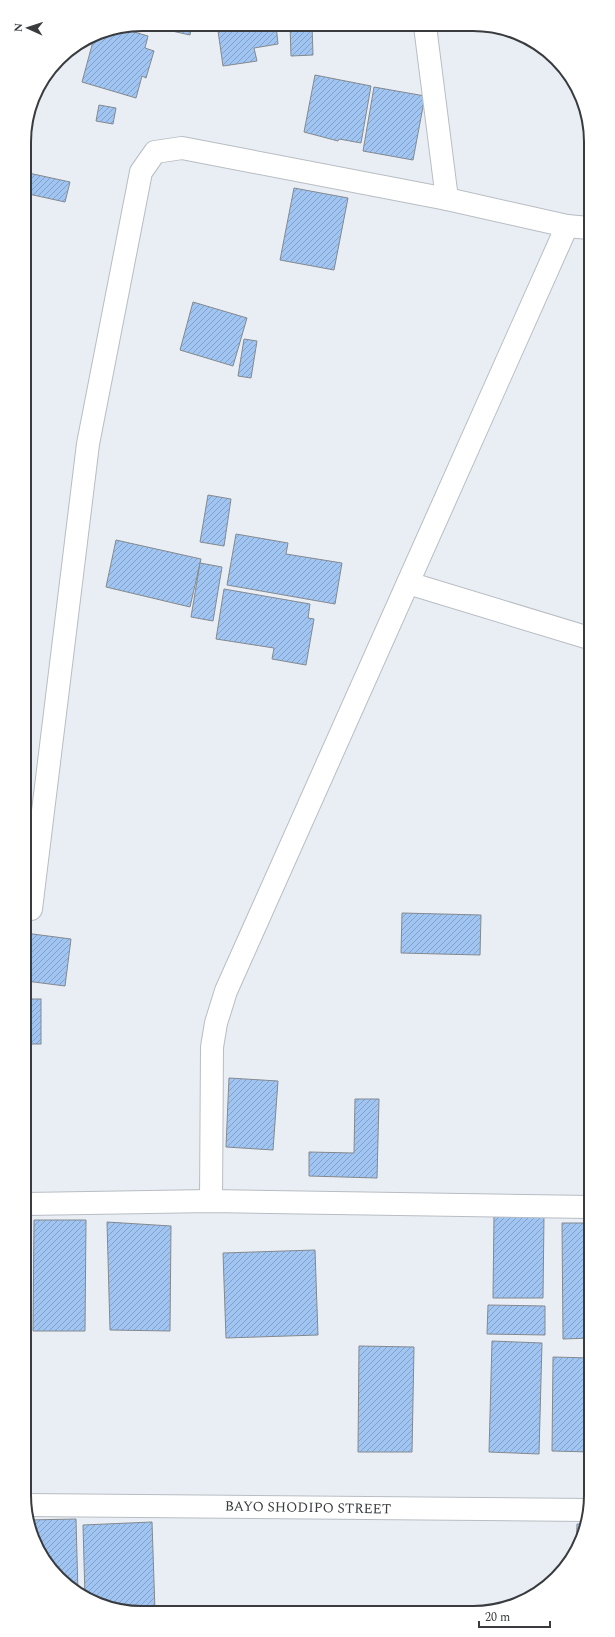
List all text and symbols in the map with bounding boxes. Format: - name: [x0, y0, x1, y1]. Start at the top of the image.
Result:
- north arrow: [8, 8, 48, 48]
- text: N: [10, 23, 27, 32]
- street label: BAYO SHODIPO STREET: [225, 1496, 391, 1519]
- scale bar: [479, 1603, 550, 1629]
- text: 20 m: [485, 1608, 510, 1627]

